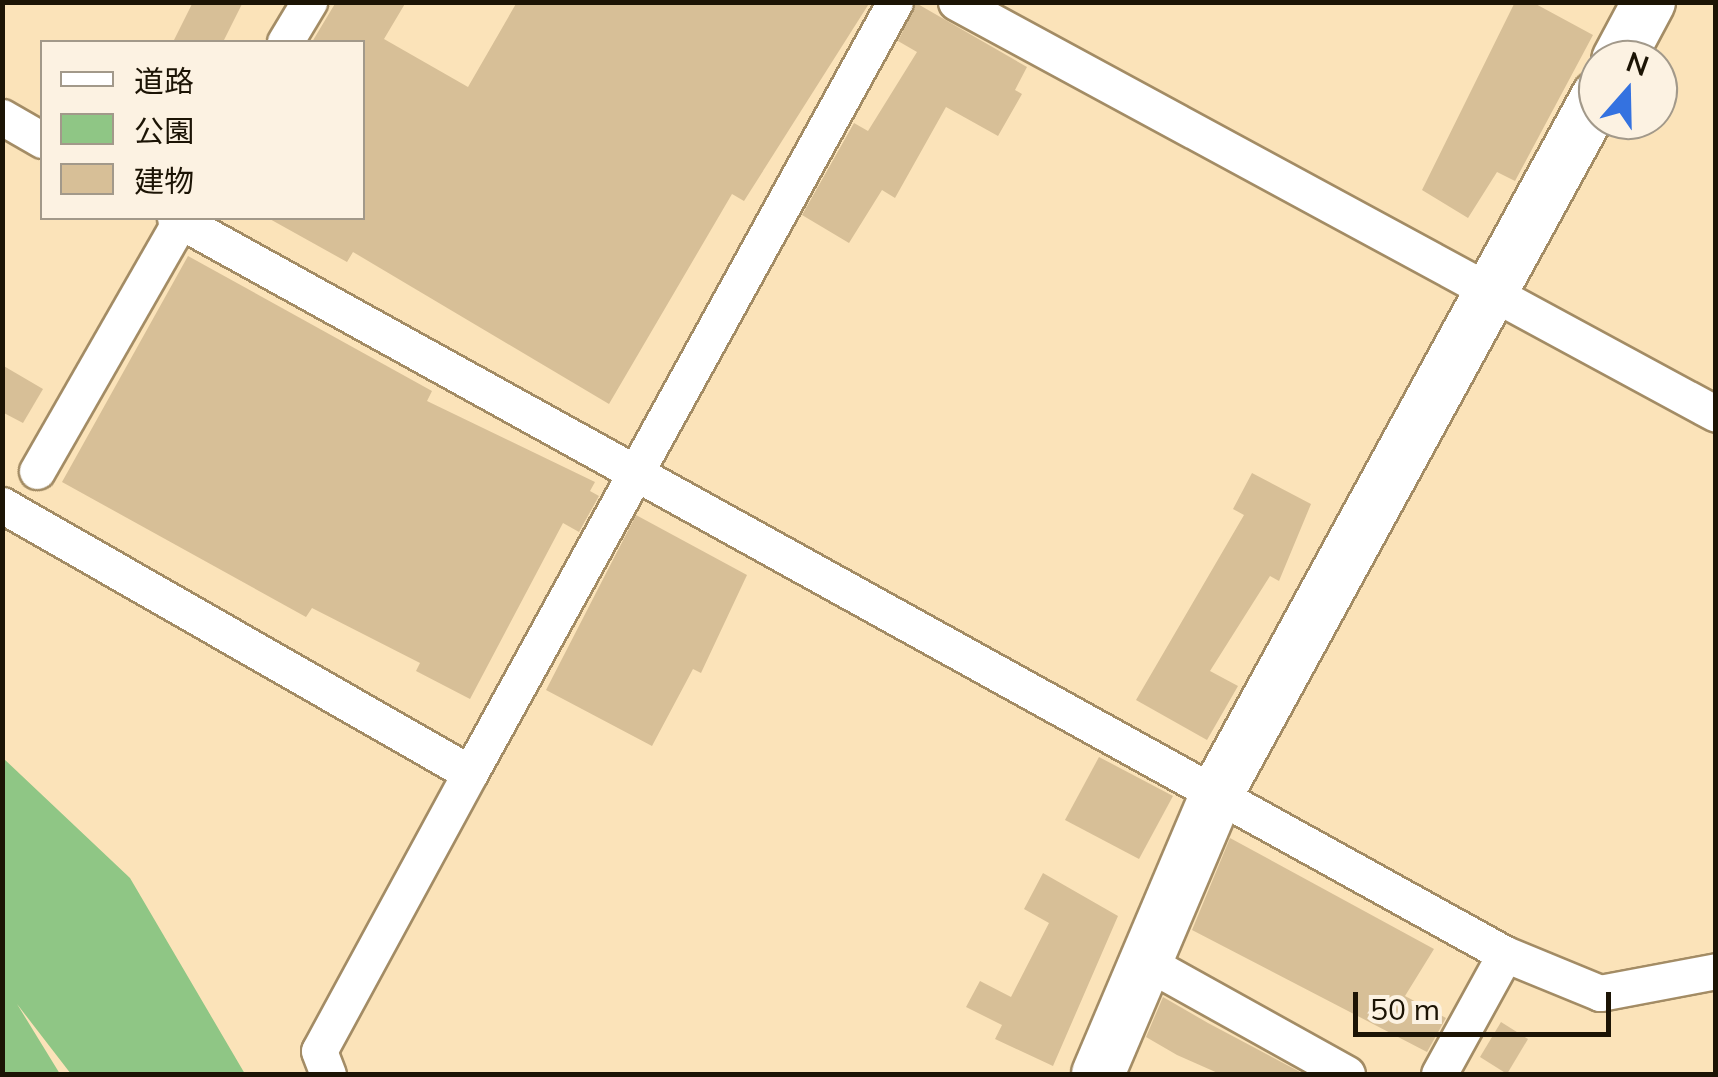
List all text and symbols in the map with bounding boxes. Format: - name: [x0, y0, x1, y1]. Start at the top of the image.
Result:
- legend: [40, 40, 365, 220]
- north arrow: [1578, 40, 1678, 140]
- text: N: [1622, 43, 1654, 83]
- text: 道路: [134, 62, 194, 100]
- text: 公園: [134, 112, 194, 150]
- text: 建物: [134, 162, 194, 200]
- scale bar: [1358, 972, 1616, 1034]
- text: 50 m: [1370, 990, 1440, 1028]

